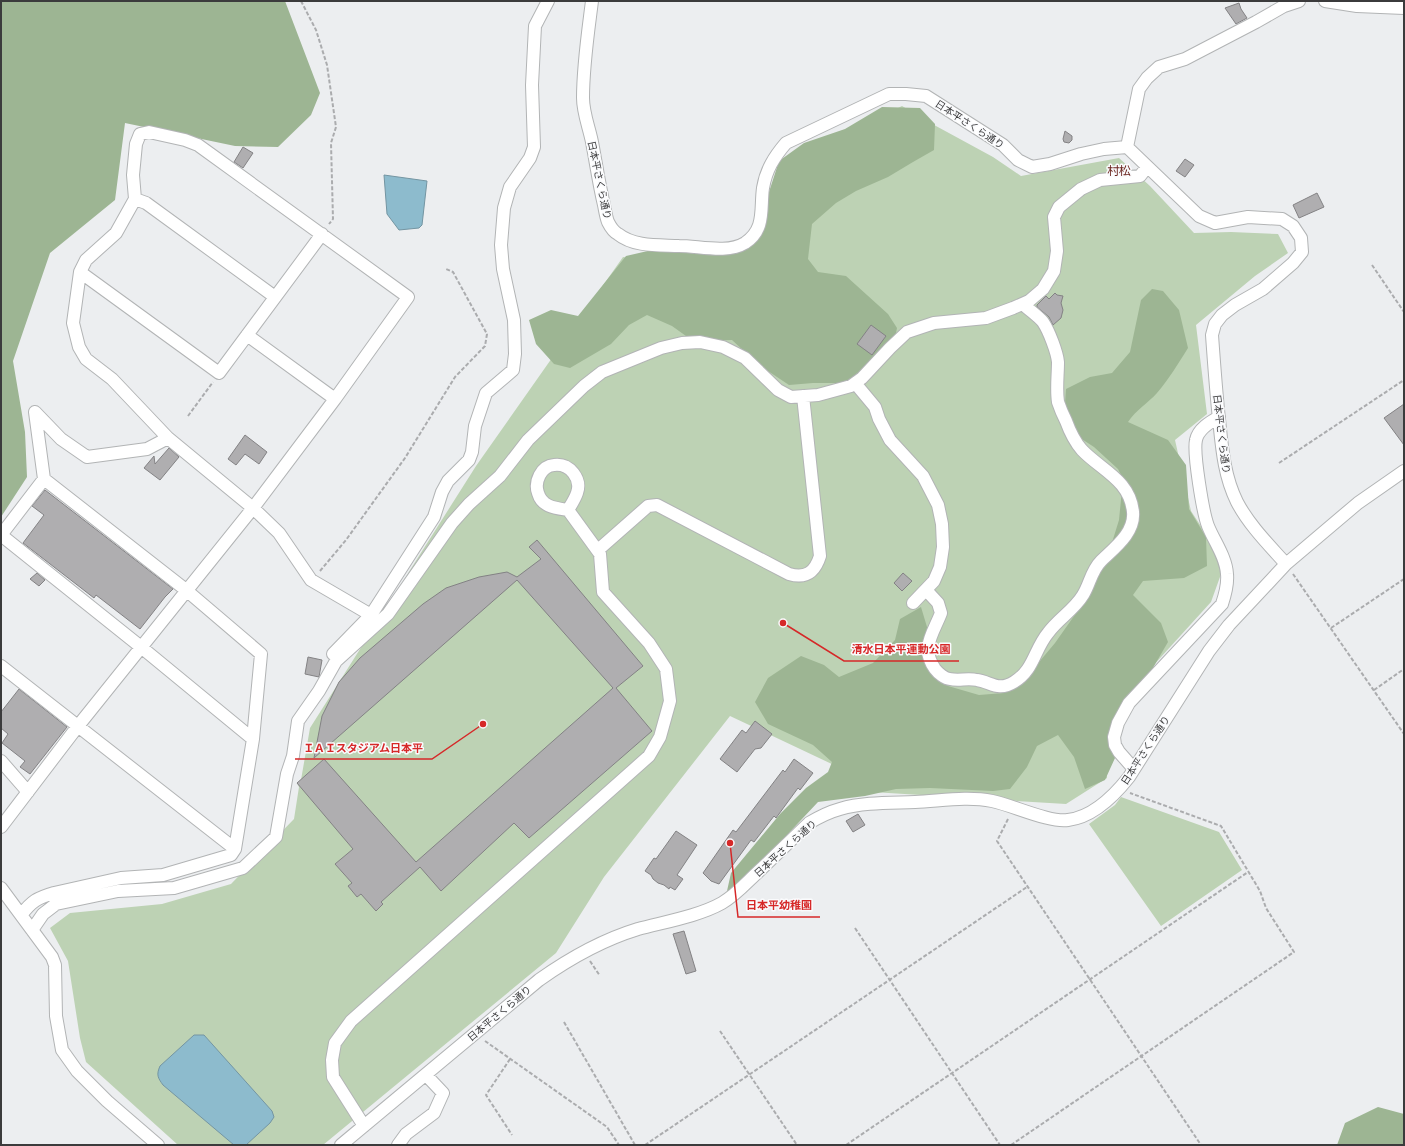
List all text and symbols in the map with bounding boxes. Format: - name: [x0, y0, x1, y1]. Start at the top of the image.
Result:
- street label: 日本平さくら通り: [933, 96, 1007, 152]
- street label: 日本平さくら通り: [585, 139, 615, 221]
- district label: 村松: [1107, 162, 1131, 179]
- street label: 日本平さくら通り: [1210, 393, 1234, 475]
- callout: 清水日本平運動公園: [844, 638, 959, 661]
- text: 清水日本平運動公園: [852, 641, 951, 656]
- street label: 日本平さくら通り: [1117, 713, 1173, 787]
- callout: ＩＡＩスタジアム日本平: [295, 736, 432, 759]
- text: ＩＡＩスタジアム日本平: [303, 740, 423, 755]
- street label: 日本平さくら通り: [751, 816, 819, 880]
- callout: 日本平幼稚園: [738, 894, 820, 917]
- text: 日本平幼稚園: [746, 897, 812, 912]
- street label: 日本平さくら通り: [464, 982, 534, 1044]

